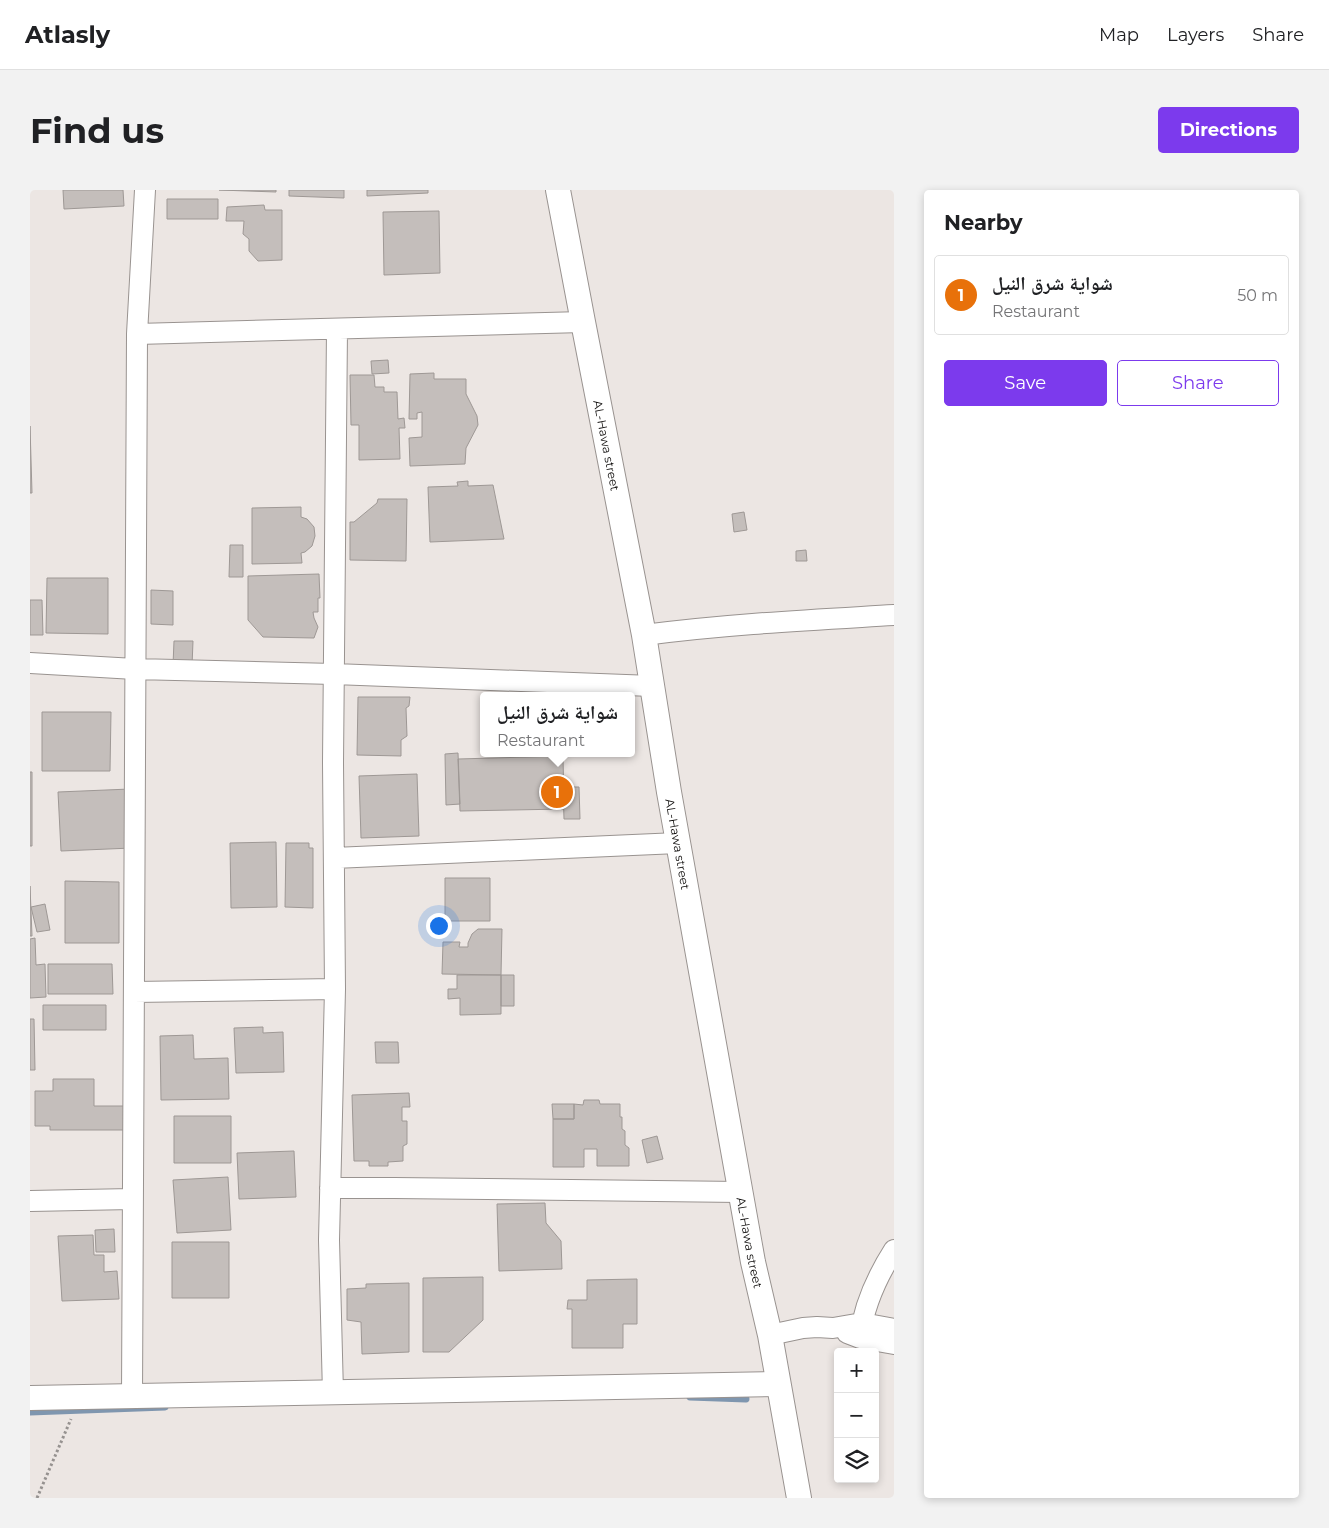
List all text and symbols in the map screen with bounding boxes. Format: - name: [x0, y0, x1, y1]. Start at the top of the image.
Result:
- text: Atlasly: [25, 20, 110, 49]
- text: Map: [1099, 24, 1139, 46]
- text: Layers: [1167, 24, 1224, 46]
- text: Share: [1252, 24, 1304, 46]
- button: Directions: [1158, 107, 1299, 153]
- text: Find us: [30, 109, 164, 152]
- text: Nearby: [944, 210, 1023, 235]
- text: شواية شرق النيل: [992, 272, 1113, 295]
- text: 1: [958, 286, 964, 305]
- text: 50 m: [1237, 286, 1278, 305]
- text: Restaurant: [992, 302, 1080, 321]
- button: Save: [944, 360, 1107, 406]
- button: Share: [1117, 360, 1279, 406]
- street label: AL-Hawa street: [591, 399, 623, 492]
- popup: [480, 692, 635, 757]
- text: شواية شرق النيل: [497, 701, 618, 724]
- text: Restaurant: [497, 731, 585, 750]
- pin: 1: [541, 773, 573, 811]
- street label: AL-Hawa street: [663, 797, 694, 891]
- your location: [426, 913, 452, 939]
- street label: AL-Hawa street: [734, 1196, 766, 1290]
- map controls: [834, 1348, 879, 1483]
- button: +: [834, 1348, 879, 1393]
- button: −: [834, 1393, 879, 1438]
- button: layers: [834, 1438, 879, 1483]

